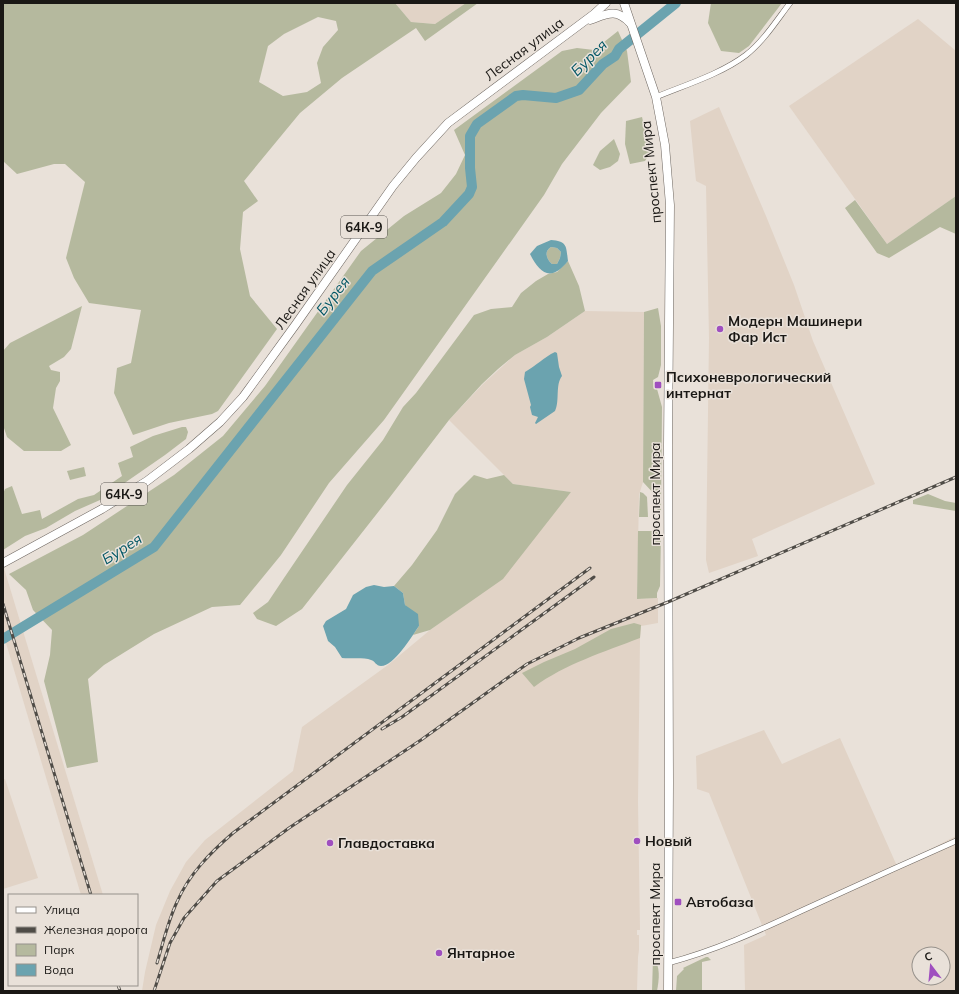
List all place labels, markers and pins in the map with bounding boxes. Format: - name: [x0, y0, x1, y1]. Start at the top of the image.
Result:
- place label: Модерн Машинери Фар Ист: [728, 312, 862, 346]
- marker: Модерн Машинери Фар Ист: [715, 324, 725, 334]
- place label: Психоневрологический интернат: [666, 368, 831, 402]
- marker: Психоневрологический интернат: [653, 380, 663, 390]
- place label: Новый: [645, 832, 692, 850]
- place label: Главдоставка: [338, 834, 435, 852]
- marker: Новый: [632, 836, 642, 846]
- marker: Главдоставка: [325, 838, 335, 848]
- place label: Автобаза: [686, 893, 754, 911]
- marker: Автобаза: [673, 897, 683, 907]
- place label: Янтарное: [447, 944, 515, 962]
- marker: Янтарное: [434, 948, 444, 958]

